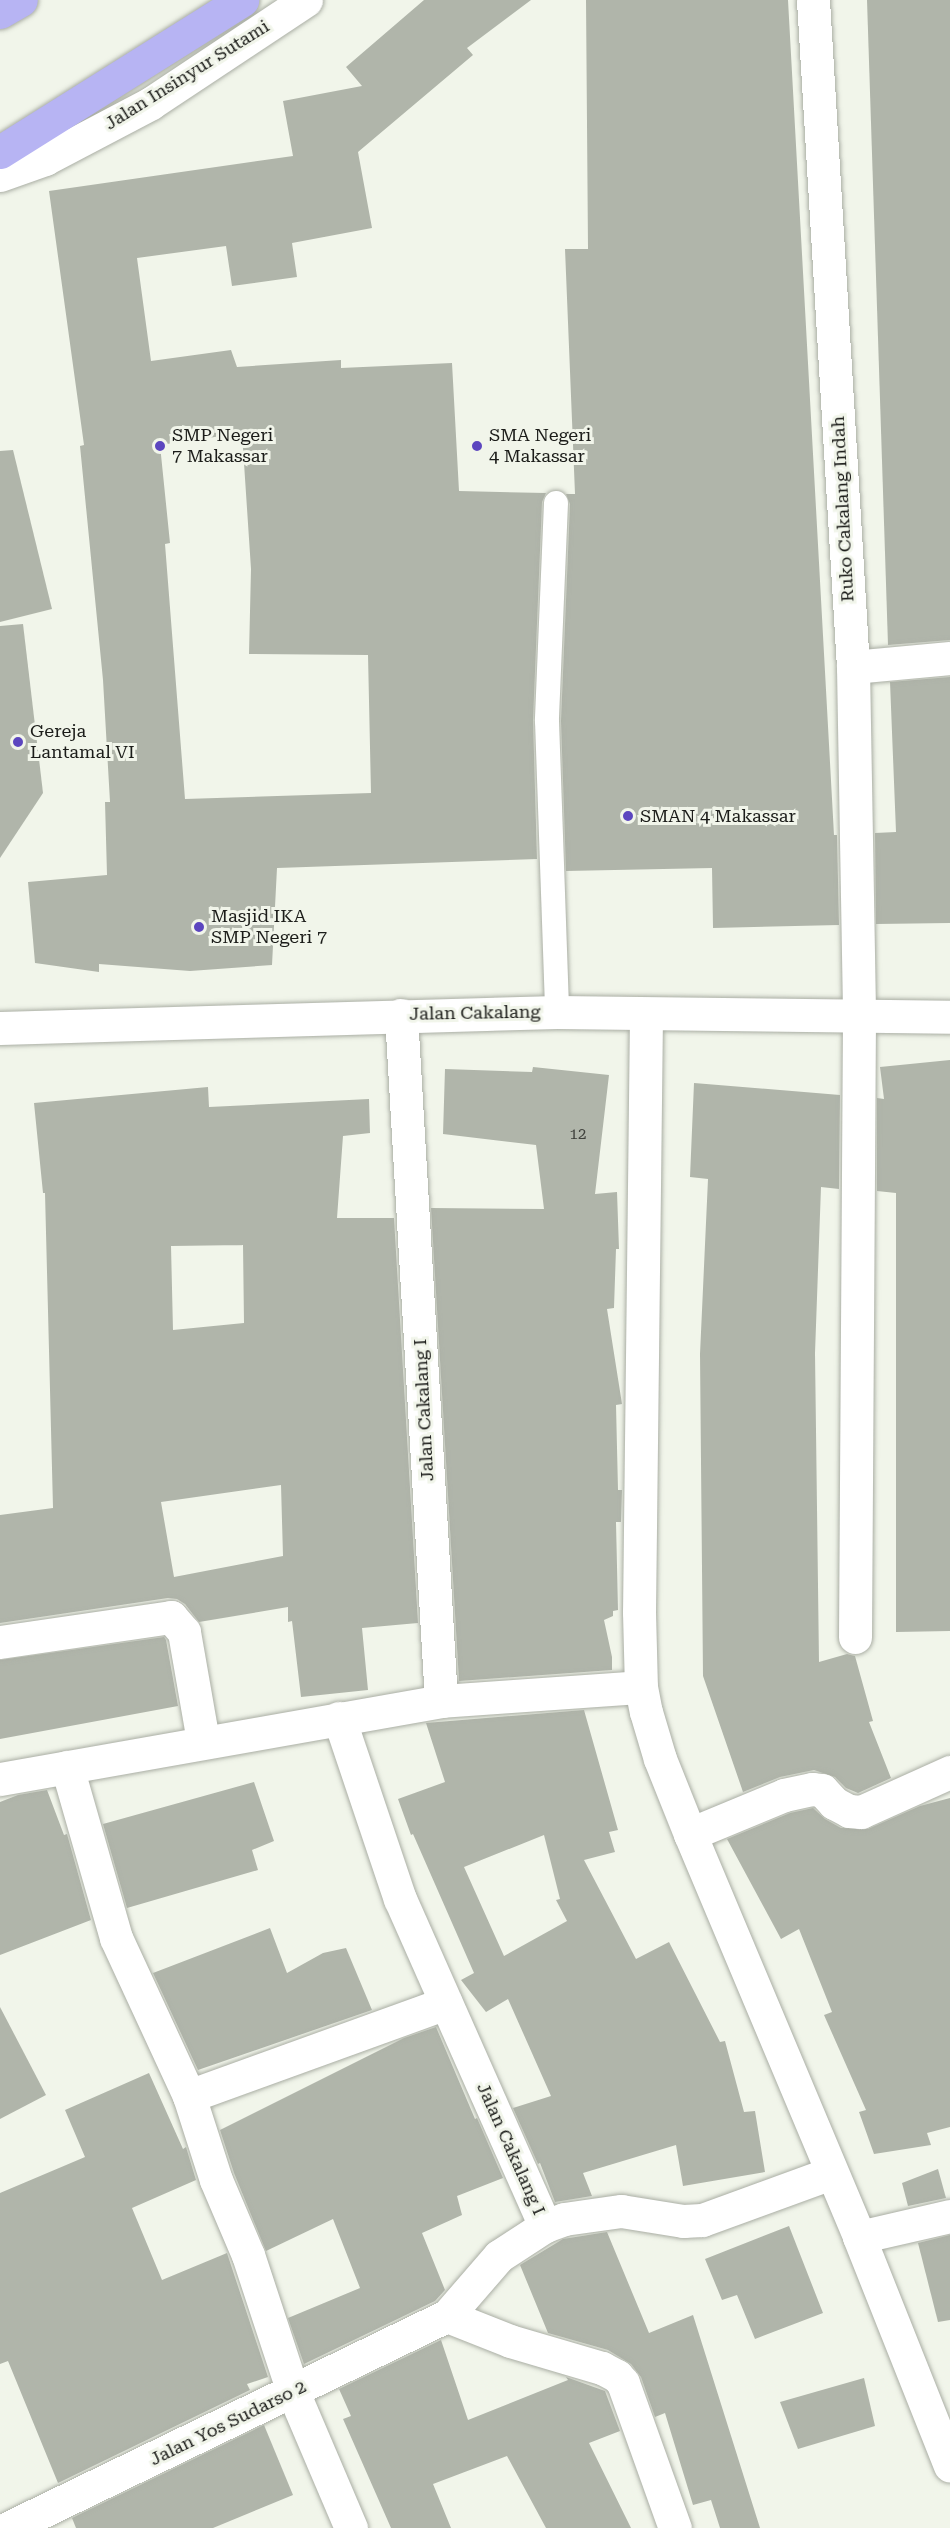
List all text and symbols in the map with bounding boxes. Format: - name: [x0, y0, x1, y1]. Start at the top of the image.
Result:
- street label: Jalan Insinyur Sutami: [101, 15, 273, 135]
- street label: Ruko Cakalang Indah: [827, 416, 859, 602]
- place label: SMP Negeri 7 Makassar: [172, 425, 273, 468]
- place label: SMA Negeri 4 Makassar: [489, 425, 591, 468]
- marker: SMP Negeri 7 Makassar: [153, 439, 167, 453]
- marker: SMA Negeri 4 Makassar: [470, 439, 484, 453]
- place label: Gereja Lantamal VI: [30, 721, 135, 764]
- marker: Gereja Lantamal VI: [11, 735, 25, 749]
- place label: SMAN 4 Makassar: [640, 805, 796, 827]
- marker: SMAN 4 Makassar: [621, 809, 635, 823]
- place label: Masjid IKA SMP Negeri 7: [211, 906, 327, 948]
- marker: Masjid IKA SMP Negeri 7: [192, 920, 206, 934]
- street label: Jalan Cakalang: [409, 1001, 541, 1025]
- house number: 12: [570, 1126, 586, 1144]
- street label: Jalan Cakalang I: [409, 1338, 439, 1482]
- street label: Jalan Cakalang I: [472, 2079, 550, 2219]
- street label: Jalan Yos Sudarso 2: [146, 2376, 310, 2470]

